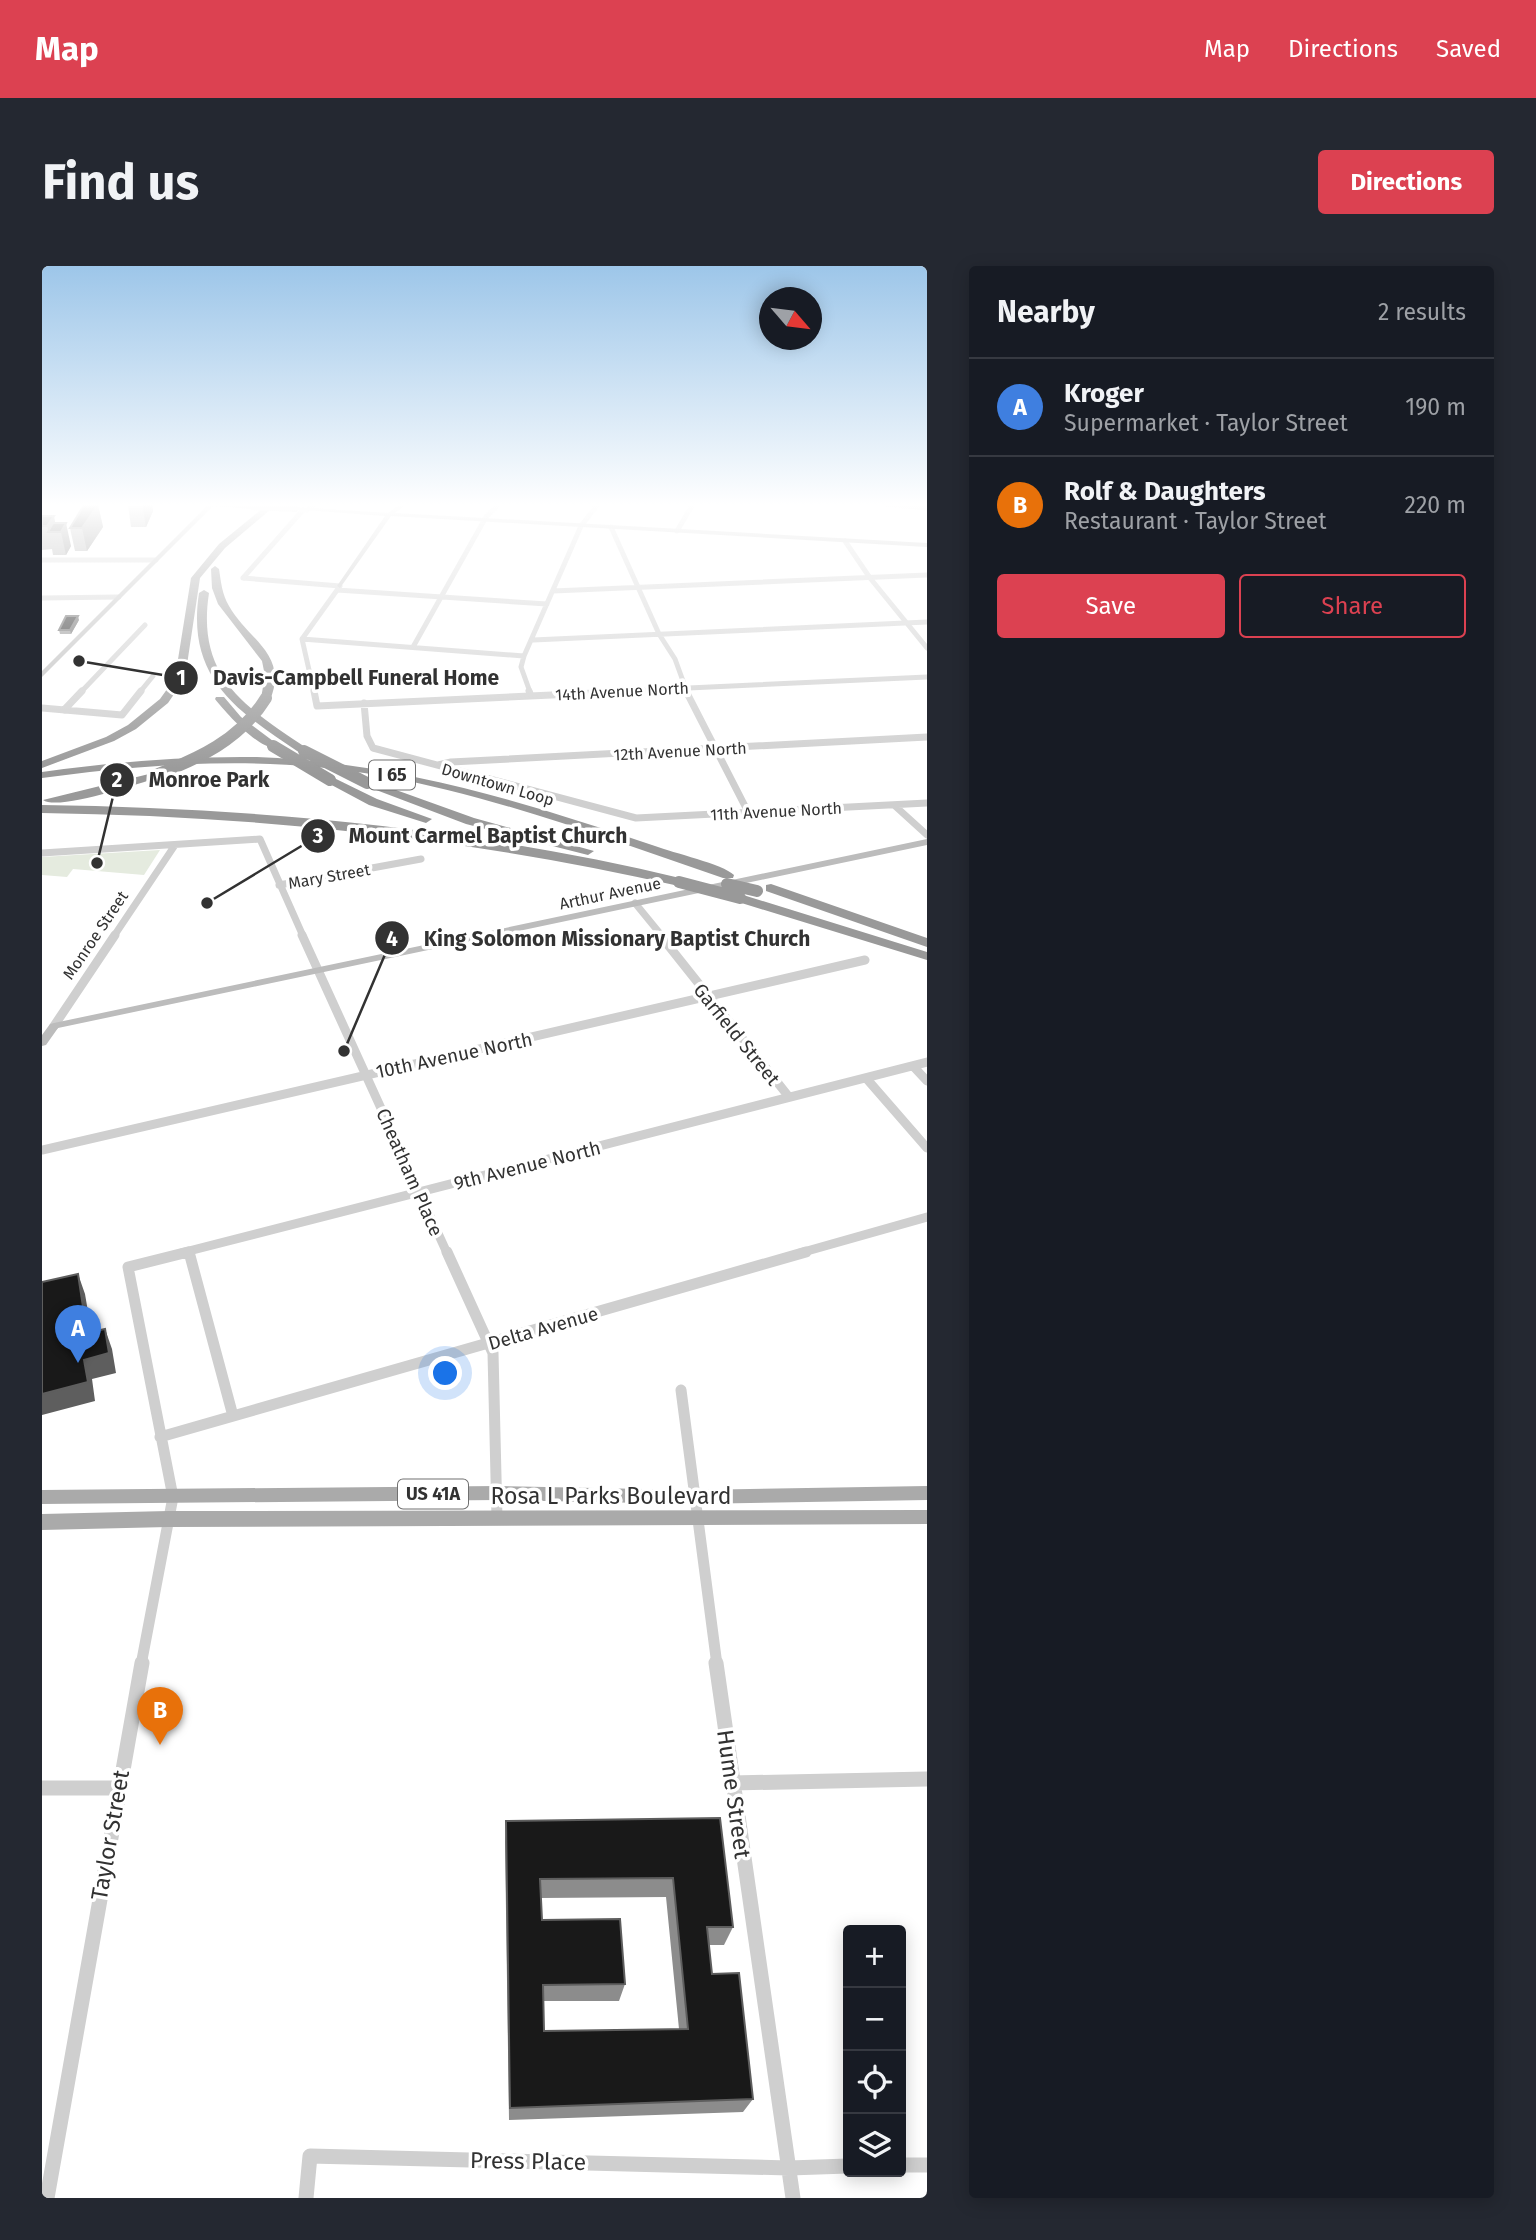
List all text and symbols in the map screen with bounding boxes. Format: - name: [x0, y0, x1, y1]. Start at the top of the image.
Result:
- text: Map: [35, 29, 99, 69]
- text: Map: [1204, 35, 1250, 63]
- text: Directions: [1288, 35, 1398, 63]
- text: Saved: [1436, 35, 1501, 63]
- button: Directions: [1318, 150, 1494, 214]
- text: Find us: [42, 153, 199, 212]
- north arrow: [759, 287, 822, 350]
- text: Nearby: [997, 294, 1095, 330]
- text: 2 results: [1378, 298, 1466, 326]
- text: Kroger: [1064, 378, 1144, 409]
- text: A: [1013, 393, 1027, 421]
- text: 190 m: [1405, 393, 1466, 421]
- text: Supermarket · Taylor Street: [1064, 409, 1348, 437]
- text: Rolf & Daughters: [1064, 476, 1266, 507]
- text: B: [1013, 491, 1027, 519]
- text: 220 m: [1405, 491, 1466, 519]
- text: Restaurant · Taylor Street: [1064, 507, 1327, 535]
- button: Save: [997, 574, 1225, 638]
- button: Share: [1239, 574, 1466, 638]
- callout: Davis-Campbell Funeral Home: [164, 657, 513, 699]
- text: 1: [176, 665, 186, 691]
- text: Davis-Campbell Funeral Home: [213, 665, 499, 691]
- street label: 14th Avenue North: [555, 679, 689, 704]
- street label: 12th Avenue North: [613, 739, 747, 764]
- callout: Monroe Park: [99, 759, 283, 801]
- street label: Downtown Loop: [439, 759, 556, 810]
- road number: I 65: [369, 760, 415, 790]
- text: 2: [112, 767, 123, 793]
- text: Monroe Park: [149, 767, 270, 793]
- street label: 11th Avenue North: [710, 799, 842, 824]
- callout: Mount Carmel Baptist Church: [300, 815, 642, 857]
- text: 3: [312, 823, 324, 849]
- text: Mount Carmel Baptist Church: [349, 823, 627, 849]
- street label: Mary Street: [287, 860, 372, 893]
- street label: Arthur Avenue: [558, 873, 663, 914]
- street label: Monroe Street: [59, 887, 132, 983]
- callout: King Solomon Missionary Baptist Church: [374, 917, 824, 959]
- text: 4: [386, 926, 398, 952]
- text: King Solomon Missionary Baptist Church: [424, 926, 810, 952]
- street label: Garfield Street: [689, 979, 785, 1090]
- street label: 10th Avenue North: [374, 1028, 534, 1083]
- street label: Cheatham Place: [371, 1105, 448, 1240]
- street label: 9th Avenue North: [451, 1136, 603, 1195]
- street label: Delta Avenue: [485, 1302, 601, 1355]
- pin: A: [55, 1305, 101, 1363]
- your location: [428, 1356, 462, 1390]
- road number: US 41A: [398, 1479, 468, 1508]
- street label: Rosa L Parks Boulevard: [491, 1482, 731, 1510]
- pin: B: [137, 1687, 183, 1745]
- street label: Hume Street: [711, 1728, 757, 1861]
- street label: Taylor Street: [85, 1767, 135, 1902]
- map controls: [843, 1925, 906, 2177]
- button: +: [843, 1925, 906, 1988]
- button: −: [843, 1988, 906, 2051]
- button: locate: [843, 2051, 906, 2114]
- button: layers: [843, 2114, 906, 2177]
- street label: Press Place: [470, 2146, 586, 2176]

